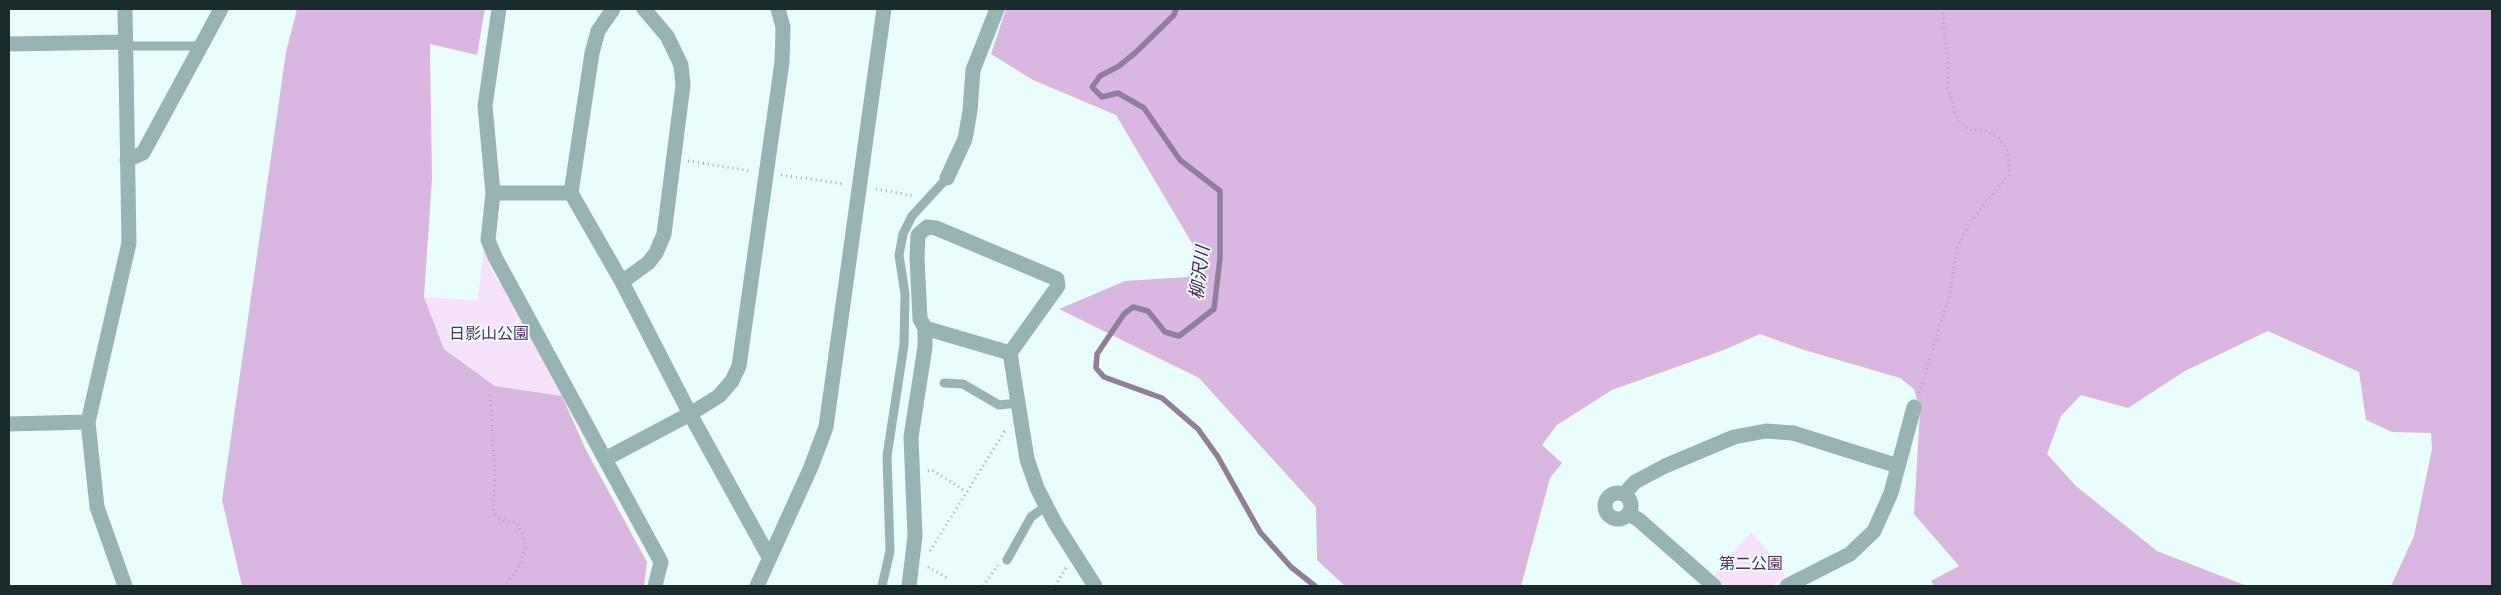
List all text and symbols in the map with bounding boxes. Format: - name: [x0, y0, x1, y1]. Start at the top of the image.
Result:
- water label: 柳沢川: [1187, 245, 1215, 301]
- park label: 日影山公園: [449, 325, 529, 345]
- park label: 第二公園: [1719, 555, 1783, 575]

